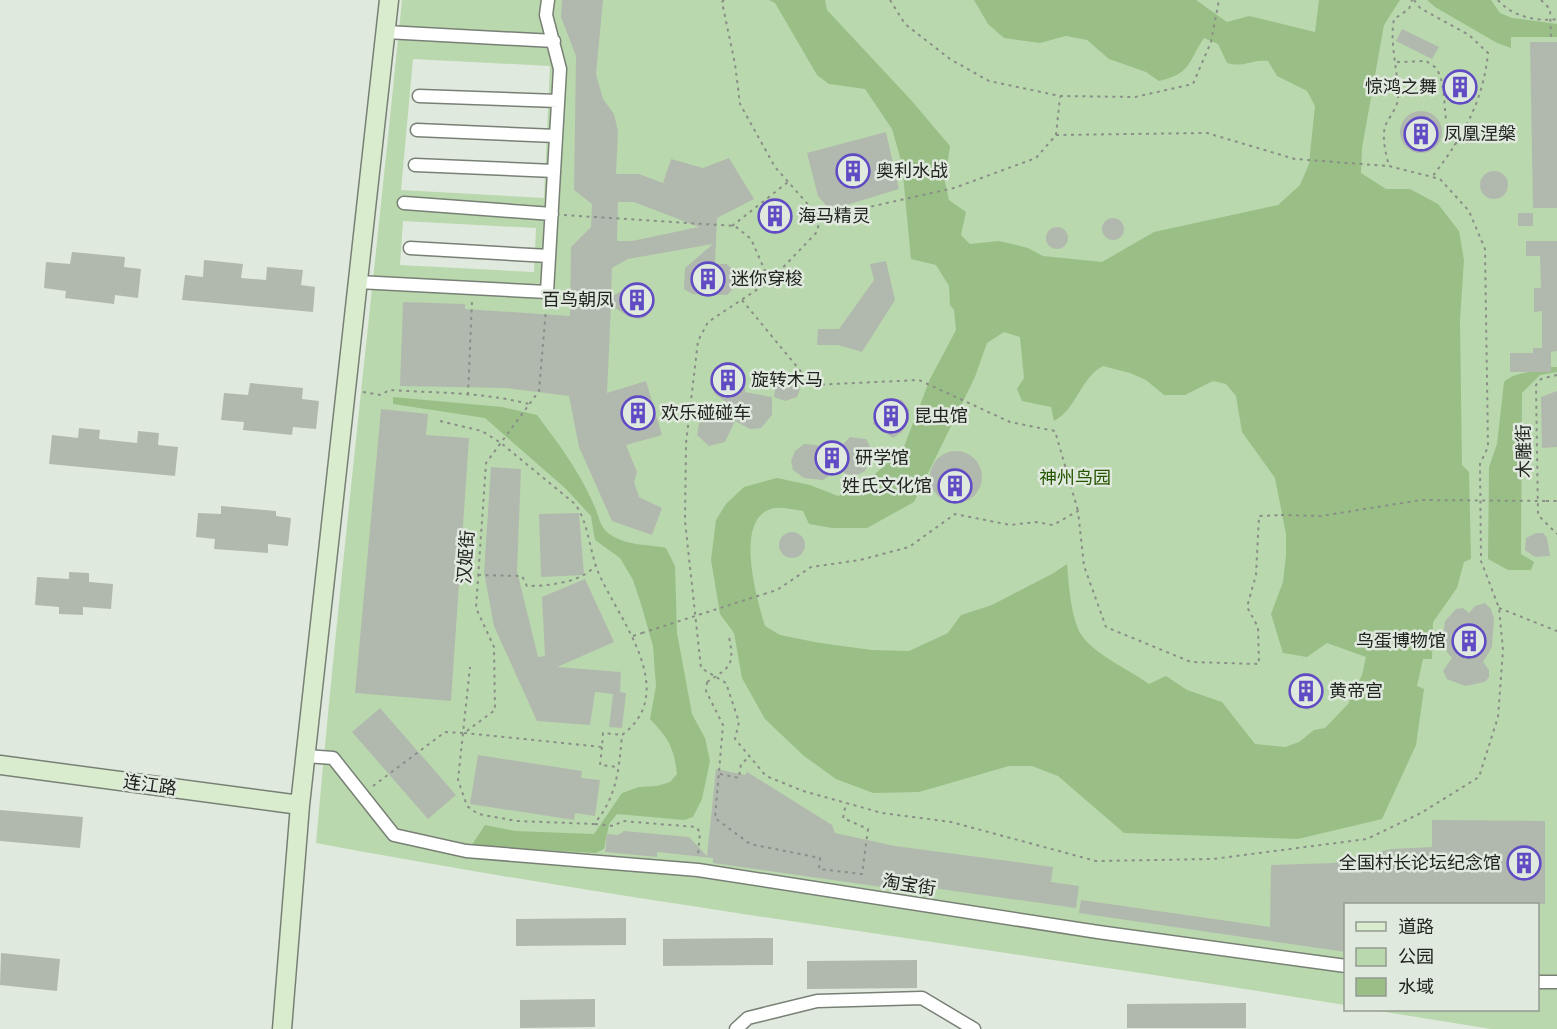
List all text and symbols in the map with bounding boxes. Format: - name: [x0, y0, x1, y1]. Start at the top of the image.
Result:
- building icon: 惊鸿之舞: [1442, 69, 1478, 105]
- place label: 惊鸿之舞: [1365, 75, 1437, 99]
- building icon: 凤凰涅槃: [1403, 116, 1439, 152]
- place label: 凤凰涅槃: [1444, 122, 1516, 146]
- building icon: 奥利水战: [835, 153, 871, 189]
- place label: 奥利水战: [876, 159, 948, 183]
- building icon: 海马精灵: [757, 198, 793, 234]
- place label: 海马精灵: [798, 204, 870, 228]
- building icon: 迷你穿梭: [690, 261, 726, 297]
- place label: 迷你穿梭: [731, 267, 803, 291]
- building icon: 百鸟朝凤: [619, 282, 655, 318]
- place label: 百鸟朝凤: [542, 288, 614, 312]
- building icon: 旋转木马: [710, 362, 746, 398]
- place label: 旋转木马: [751, 368, 823, 392]
- building icon: 欢乐碰碰车: [620, 395, 656, 431]
- building icon: 昆虫馆: [873, 398, 909, 434]
- place label: 欢乐碰碰车: [661, 401, 751, 425]
- place label: 昆虫馆: [914, 404, 968, 428]
- street label: 木雕街: [1512, 424, 1536, 478]
- building icon: 研学馆: [814, 440, 850, 476]
- place label: 研学馆: [855, 446, 909, 470]
- park label: 神州鸟园: [1039, 466, 1111, 490]
- building icon: 姓氏文化馆: [937, 468, 973, 504]
- place label: 姓氏文化馆: [842, 474, 932, 498]
- street label: 汉姬街: [452, 529, 480, 585]
- building icon: 鸟蛋博物馆: [1451, 623, 1487, 659]
- place label: 鸟蛋博物馆: [1356, 629, 1446, 653]
- building icon: 黄帝宫: [1288, 673, 1324, 709]
- place label: 黄帝宫: [1329, 679, 1383, 703]
- street label: 连江路: [122, 769, 178, 801]
- building icon: 全国村长论坛纪念馆: [1506, 845, 1542, 881]
- place label: 全国村长论坛纪念馆: [1339, 851, 1501, 875]
- street label: 淘宝街: [880, 869, 938, 901]
- legend: [1344, 903, 1539, 1011]
- text: 道路: [1398, 915, 1434, 939]
- text: 公园: [1398, 945, 1434, 969]
- text: 水域: [1398, 975, 1434, 999]

